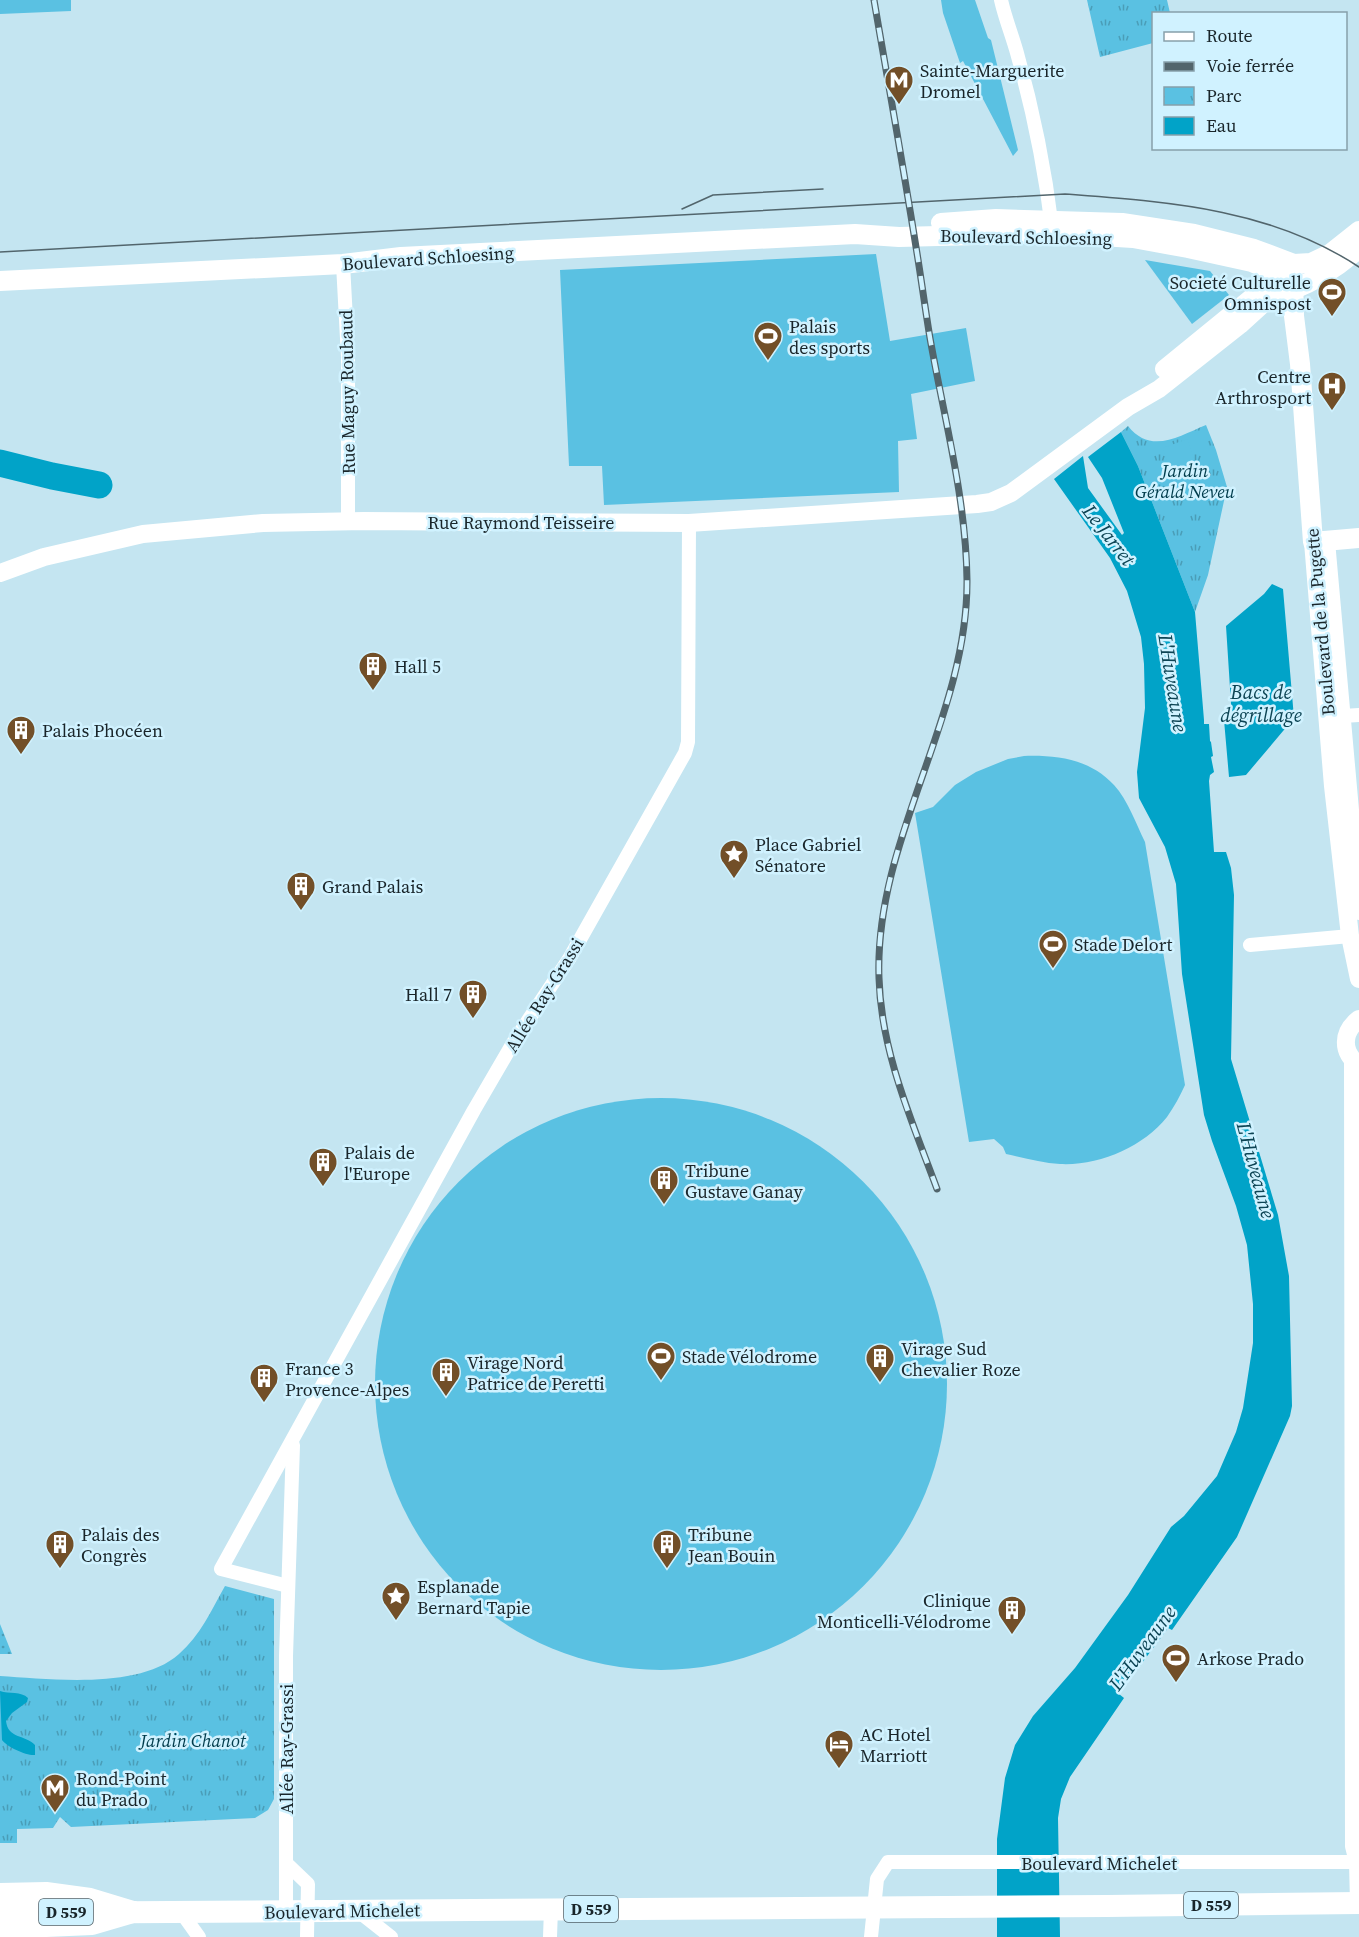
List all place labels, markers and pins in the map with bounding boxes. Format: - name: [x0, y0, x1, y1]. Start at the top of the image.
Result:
- place label: Sainte-Marguerite Dromel: [920, 58, 1064, 104]
- metro station icon: Sainte-Marguerite Dromel: [883, 64, 915, 106]
- place label: Societé Culturelle Omnispost: [1170, 270, 1311, 316]
- sports icon: Societé Culturelle Omnispost: [1316, 276, 1348, 318]
- place label: Palais des sports: [789, 314, 870, 360]
- sports icon: Palais des sports: [752, 320, 784, 362]
- place label: Centre Arthrosport: [1215, 364, 1311, 410]
- hospital icon: Centre Arthrosport: [1316, 370, 1348, 412]
- building icon: Hall 5: [357, 650, 389, 692]
- place label: Hall 5: [394, 654, 441, 679]
- building icon: Palais Phocéen: [5, 714, 37, 756]
- place label: Palais Phocéen: [42, 718, 163, 743]
- place label: Place Gabriel Sénatore: [755, 832, 861, 878]
- place icon: Place Gabriel Sénatore: [718, 838, 750, 880]
- building icon: Grand Palais: [285, 870, 317, 912]
- place label: Grand Palais: [322, 874, 424, 899]
- sports icon: Stade Delort: [1037, 928, 1069, 970]
- place label: Stade Delort: [1074, 932, 1173, 957]
- building icon: Hall 7: [457, 978, 489, 1020]
- place label: Hall 7: [405, 982, 452, 1007]
- place label: Palais de l'Europe: [344, 1140, 415, 1186]
- building icon: Palais de l'Europe: [307, 1146, 339, 1188]
- place label: Tribune Gustave Ganay: [685, 1158, 804, 1204]
- building icon: Tribune Gustave Ganay: [648, 1164, 680, 1206]
- place label: Virage Sud Chevalier Roze: [901, 1336, 1021, 1382]
- sports icon: Stade Vélodrome: [645, 1340, 677, 1382]
- building icon: Virage Sud Chevalier Roze: [864, 1342, 896, 1384]
- place label: Stade Vélodrome: [682, 1344, 817, 1369]
- place label: Virage Nord Patrice de Peretti: [467, 1350, 605, 1396]
- place label: France 3 Provence-Alpes: [285, 1356, 409, 1402]
- building icon: Virage Nord Patrice de Peretti: [430, 1356, 462, 1398]
- building icon: France 3 Provence-Alpes: [248, 1362, 280, 1404]
- place label: Palais des Congrès: [81, 1522, 160, 1568]
- place label: Tribune Jean Bouin: [687, 1522, 775, 1568]
- building icon: Palais des Congrès: [44, 1528, 76, 1570]
- building icon: Tribune Jean Bouin: [651, 1528, 683, 1570]
- place label: Esplanade Bernard Tapie: [417, 1574, 531, 1620]
- place icon: Esplanade Bernard Tapie: [380, 1580, 412, 1622]
- place label: Clinique Monticelli-Vélodrome: [817, 1588, 991, 1634]
- building icon: Clinique Monticelli-Vélodrome: [996, 1594, 1028, 1636]
- sports icon: Arkose Prado: [1160, 1642, 1192, 1684]
- place label: Arkose Prado: [1197, 1646, 1304, 1671]
- place label: AC Hotel Marriott: [860, 1722, 931, 1768]
- hotel icon: AC Hotel Marriott: [823, 1728, 855, 1770]
- place label: Rond-Point du Prado: [76, 1766, 166, 1812]
- metro station icon: Rond-Point du Prado: [39, 1772, 71, 1814]

